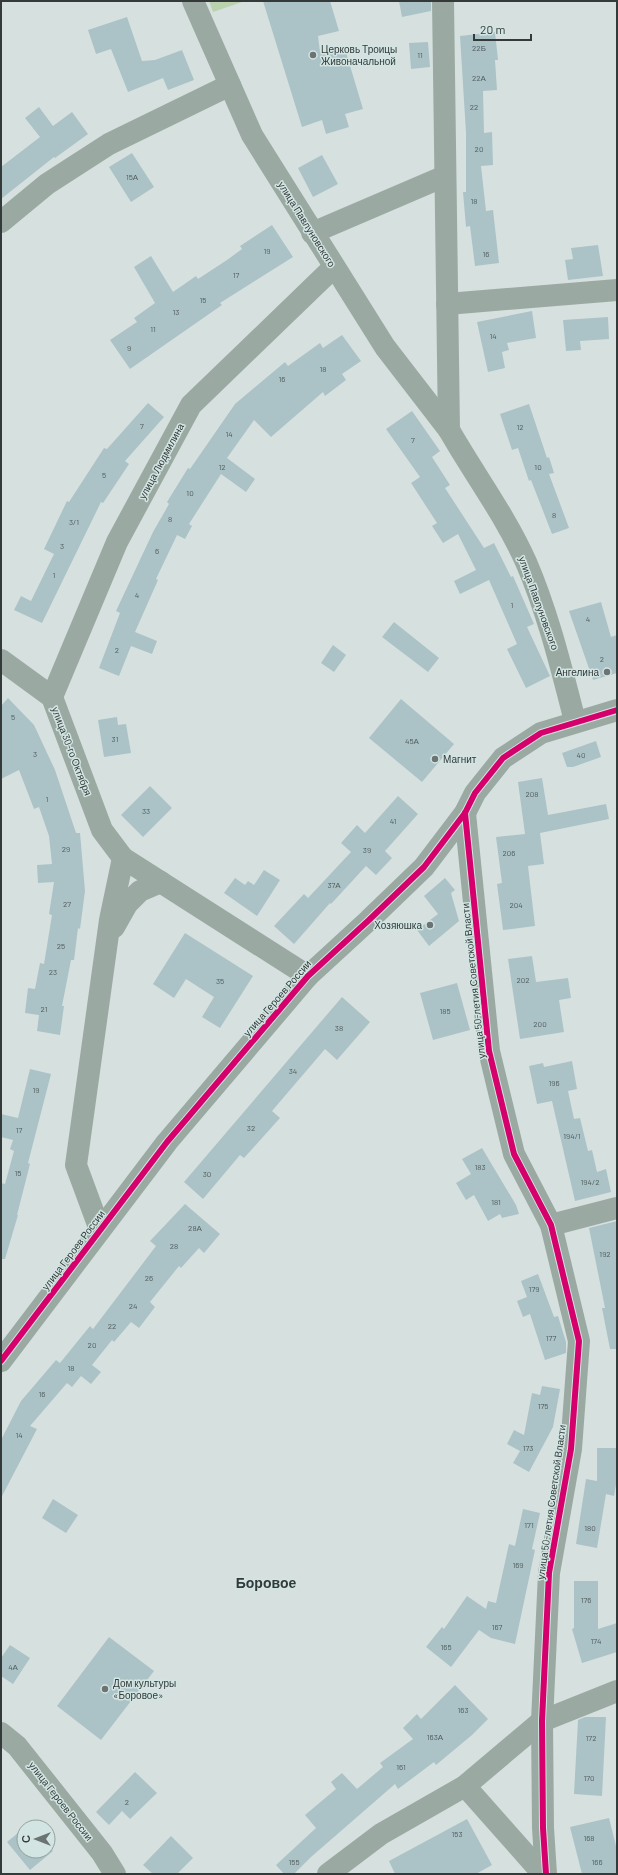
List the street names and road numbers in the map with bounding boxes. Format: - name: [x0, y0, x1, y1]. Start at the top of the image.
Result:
- street label: улица Павлуновского: [276, 179, 338, 269]
- street label: улица Людмилина: [136, 421, 186, 501]
- street label: улица Павлуновского: [517, 555, 562, 652]
- street label: улица 30-го Октября: [50, 705, 94, 797]
- street label: улица 50-летия Советской Власти: [459, 903, 487, 1059]
- street label: улица Героев России: [241, 958, 313, 1038]
- street label: улица Героев России: [39, 1208, 107, 1292]
- street label: улица 50-летия Советской Власти: [534, 1424, 568, 1580]
- street label: улица Героев России: [26, 1759, 96, 1843]

